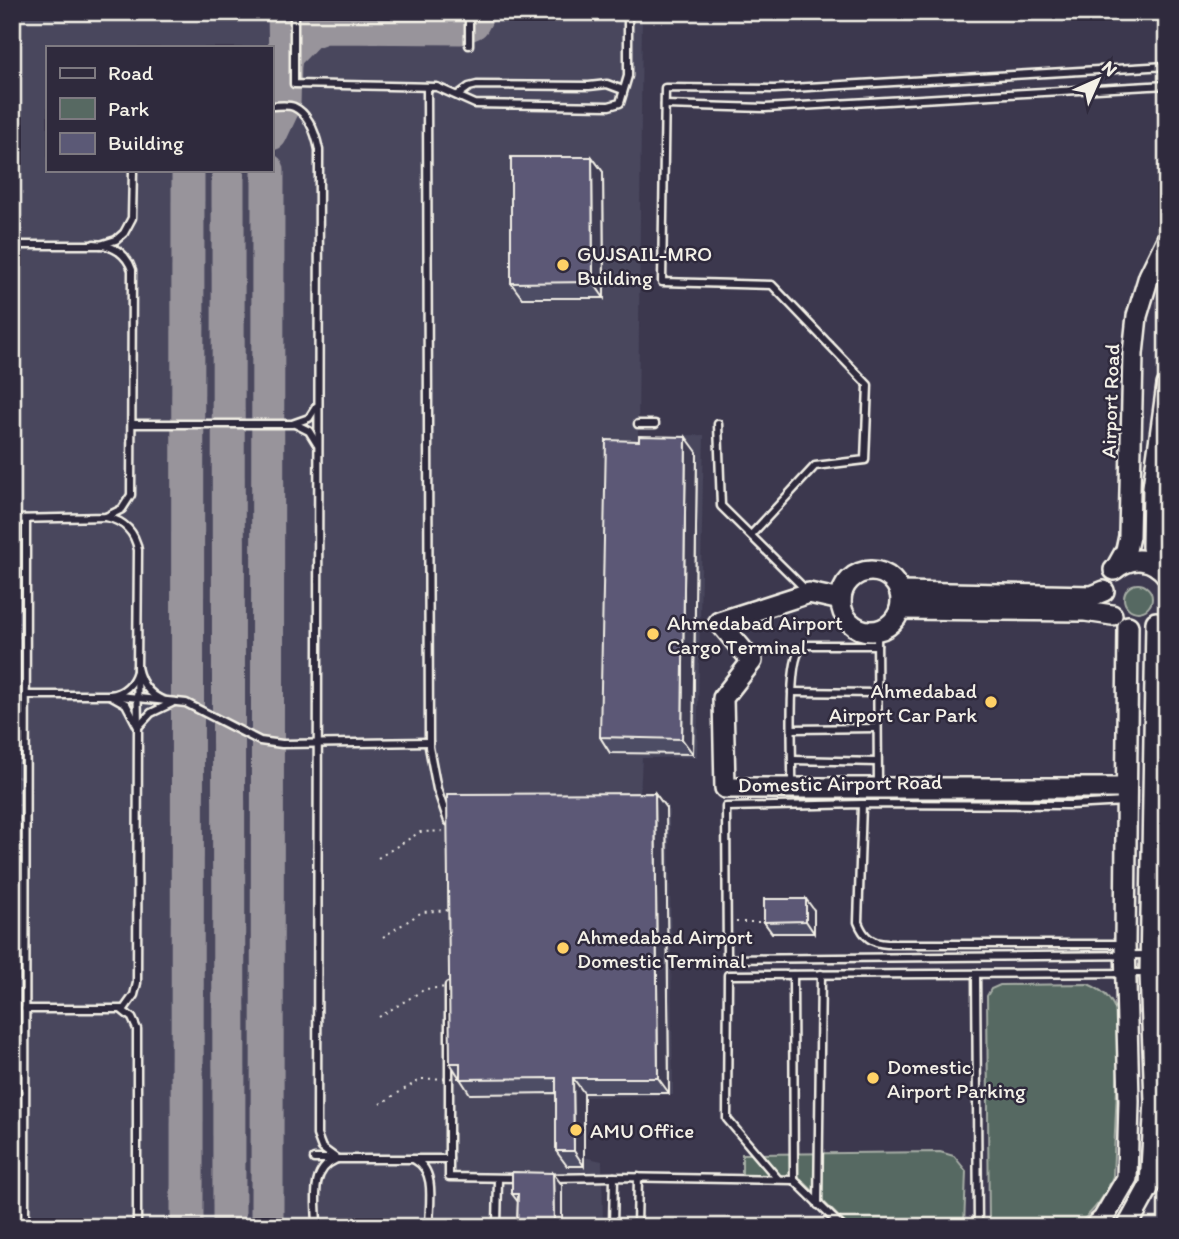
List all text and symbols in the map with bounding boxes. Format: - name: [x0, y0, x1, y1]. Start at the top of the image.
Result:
- legend: [46, 46, 273, 172]
- north arrow: [1064, 46, 1134, 116]
- text: N: [1097, 56, 1122, 81]
- text: Road: [108, 60, 154, 85]
- text: Park: [108, 96, 150, 121]
- text: Building: [108, 130, 184, 155]
- place label: GUJSAIL-MRO Building: [577, 241, 712, 290]
- marker: GUJSAIL-MRO Building: [555, 257, 571, 273]
- street label: Airport Road: [1096, 343, 1124, 459]
- place label: Ahmedabad Airport Cargo Terminal: [667, 610, 843, 659]
- marker: Ahmedabad Airport Cargo Terminal: [645, 626, 661, 642]
- place label: Ahmedabad Airport Car Park: [829, 678, 977, 727]
- marker: Ahmedabad Airport Car Park: [983, 694, 999, 710]
- street label: Domestic Airport Road: [738, 769, 943, 797]
- place label: Ahmedabad Airport Domestic Terminal: [577, 924, 753, 973]
- marker: Ahmedabad Airport Domestic Terminal: [555, 940, 571, 956]
- place label: Domestic Airport Parking: [887, 1054, 1026, 1103]
- marker: Domestic Airport Parking: [865, 1070, 881, 1086]
- place label: AMU Office: [590, 1118, 694, 1143]
- marker: AMU Office: [568, 1122, 584, 1138]

